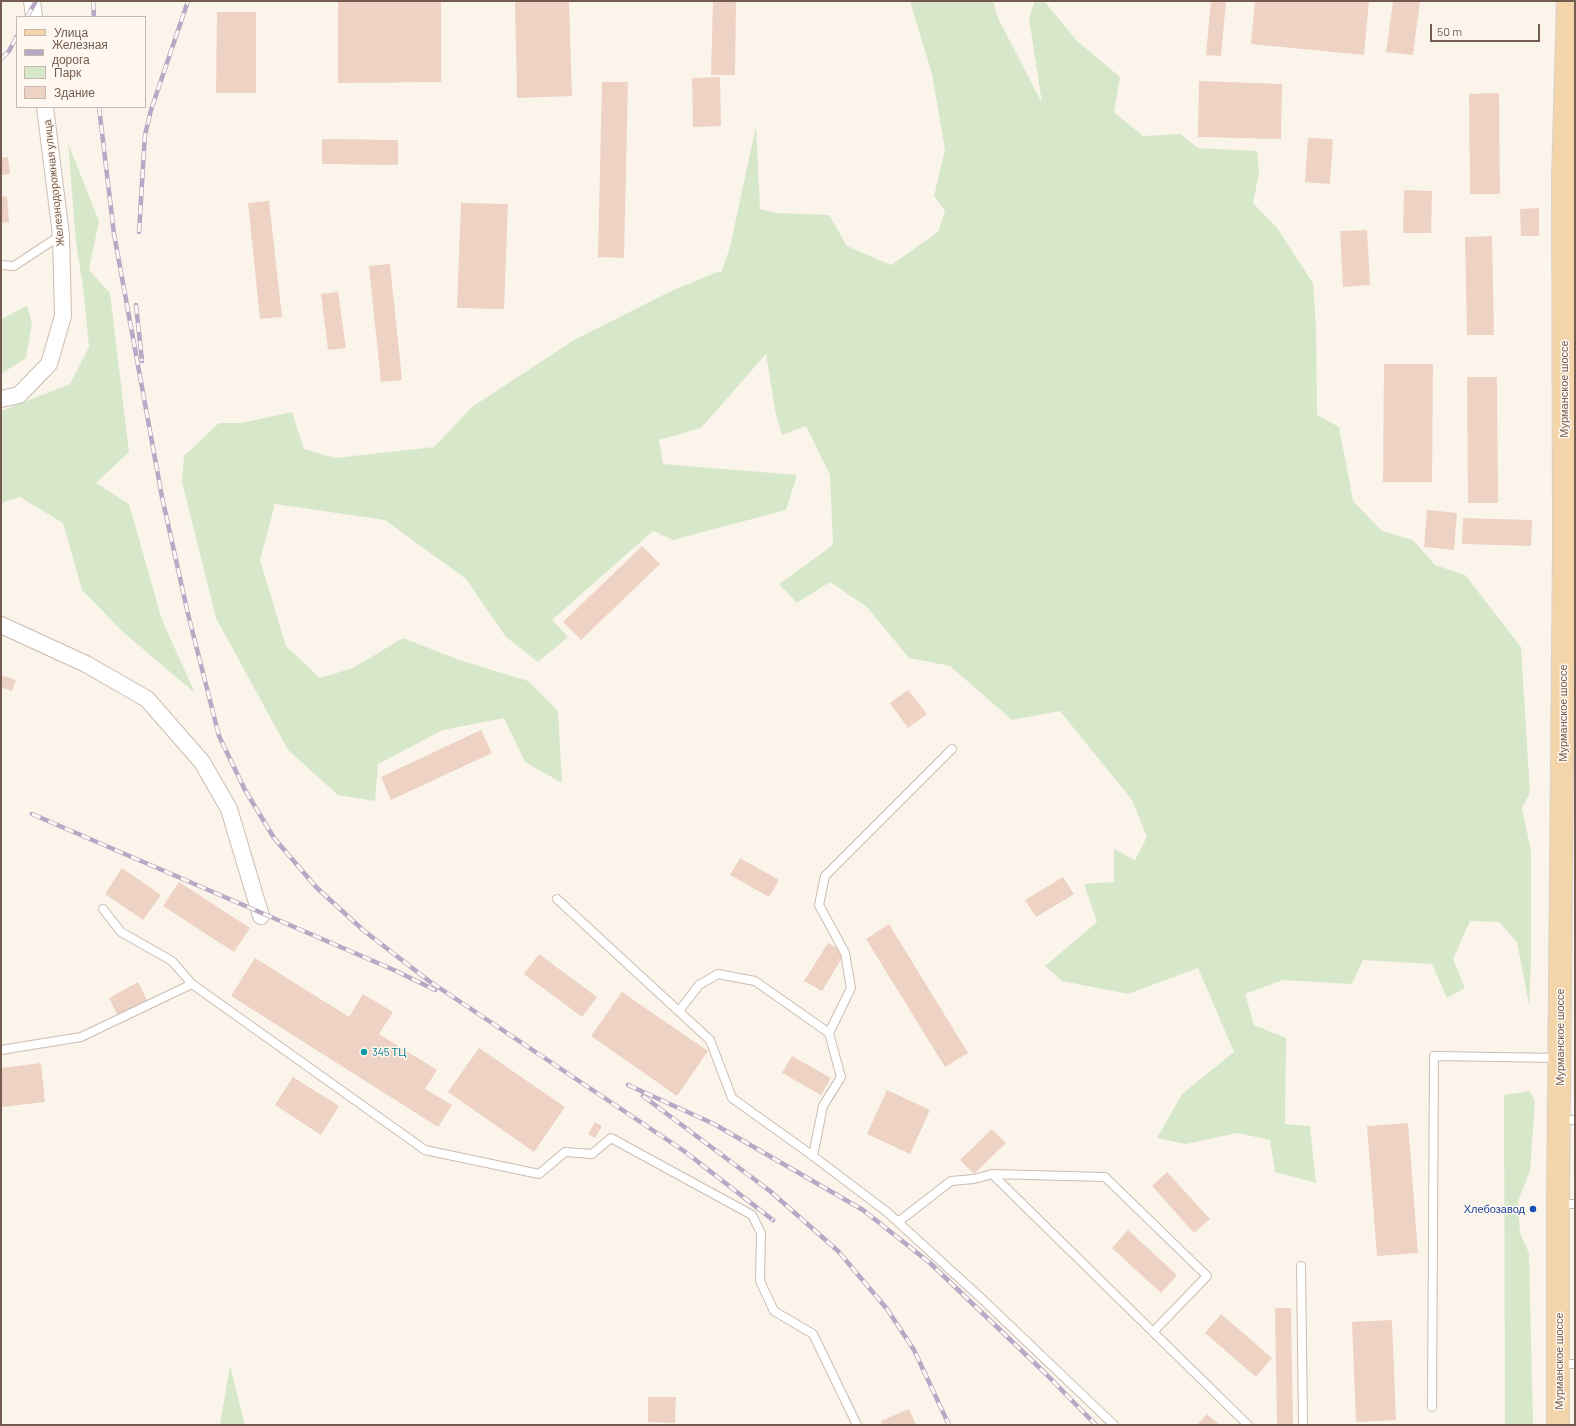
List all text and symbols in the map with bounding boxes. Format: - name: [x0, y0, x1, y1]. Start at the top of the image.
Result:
- legend: [16, 16, 146, 108]
- scale bar: [1432, 16, 1542, 42]
- text: 50 m: [1437, 24, 1462, 38]
- text: Улица: [54, 25, 88, 39]
- text: Железная дорога: [52, 37, 108, 66]
- text: Парк: [54, 65, 81, 79]
- text: Здание: [54, 85, 95, 99]
- street label: Железнодорожная улица: [41, 119, 67, 247]
- street label: Мурманское шоссе: [1557, 340, 1571, 438]
- street label: Мурманское шоссе: [1556, 664, 1570, 762]
- street label: Мурманское шоссе: [1553, 988, 1567, 1086]
- place label: 345 ТЦ: [372, 1045, 406, 1059]
- marker: 345 ТЦ: [359, 1047, 369, 1057]
- place label: Хлебозавод: [1464, 1202, 1525, 1216]
- marker: Хлебозавод: [1528, 1204, 1538, 1214]
- street label: Мурманское шоссе: [1552, 1312, 1566, 1410]

